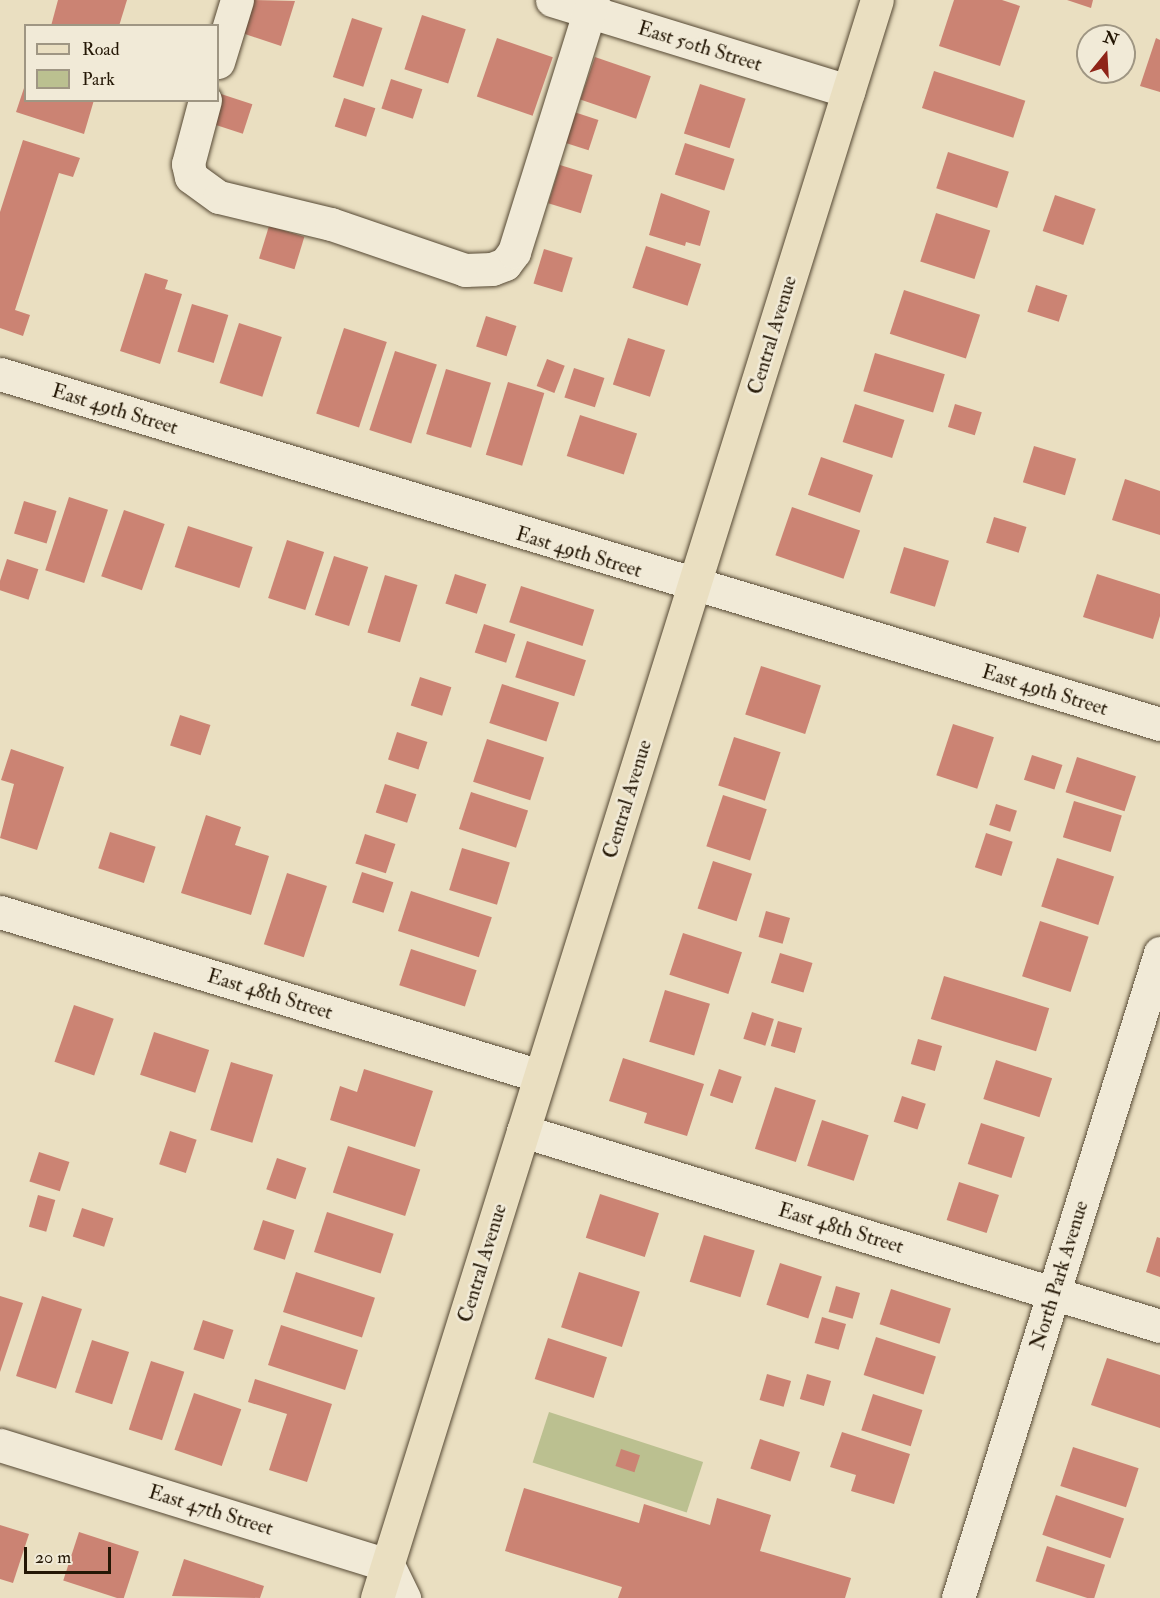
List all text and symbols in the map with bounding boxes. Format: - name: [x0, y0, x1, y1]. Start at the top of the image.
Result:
- street label: East 50th Street: [635, 16, 765, 76]
- legend: [24, 24, 219, 102]
- north arrow: [1076, 24, 1136, 84]
- text: N: [1101, 27, 1121, 51]
- text: Road: [82, 38, 120, 61]
- text: Park: [82, 68, 115, 91]
- street label: Central Avenue: [743, 273, 801, 397]
- street label: East 49th Street: [49, 378, 181, 440]
- street label: East 49th Street: [513, 521, 645, 583]
- street label: East 49th Street: [979, 659, 1111, 721]
- street label: Central Avenue: [598, 737, 656, 861]
- street label: East 48th Street: [204, 964, 336, 1024]
- street label: East 48th Street: [775, 1198, 907, 1258]
- street label: North Park Avenue: [1025, 1198, 1093, 1352]
- street label: Central Avenue: [453, 1201, 511, 1325]
- street label: East 47th Street: [146, 1480, 276, 1540]
- scale bar: [27, 1535, 114, 1573]
- text: 20 m: [35, 1546, 71, 1569]

